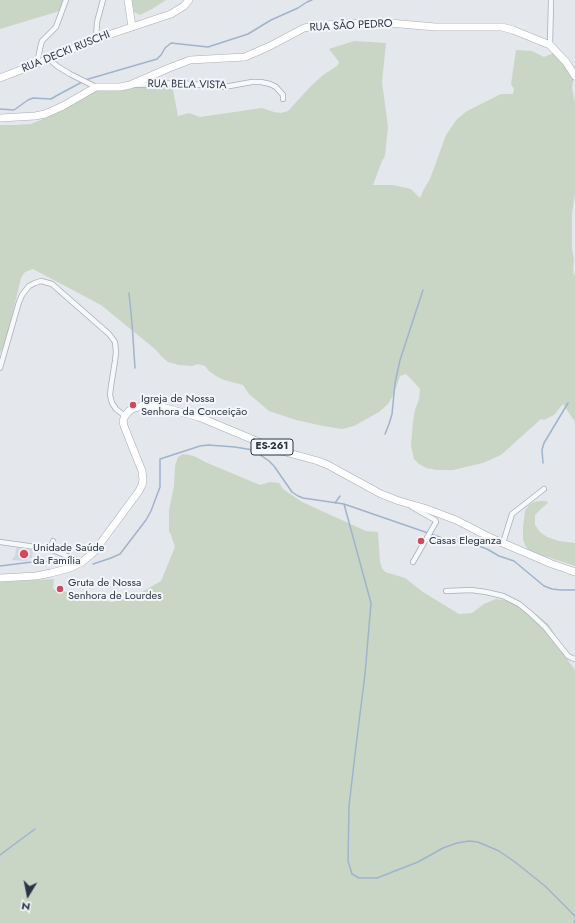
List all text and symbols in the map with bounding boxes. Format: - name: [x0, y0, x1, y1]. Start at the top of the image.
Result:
- street label: RUA SÃO PEDRO: [309, 17, 393, 35]
- street label: RUA DECKI RUSCHI: [20, 28, 112, 76]
- street label: RUA BELA VISTA: [147, 78, 227, 92]
- place label: Igreja de Nossa Senhora da Conceição: [141, 392, 247, 418]
- marker: Igreja de Nossa Senhora da Conceição: [128, 400, 138, 410]
- road number: ES-261: [251, 439, 293, 455]
- place label: Casas Eleganza: [429, 534, 501, 548]
- marker: Casas Eleganza: [416, 536, 426, 546]
- place label: Unidade Saúde da Família: [33, 541, 104, 567]
- marker: Unidade Saúde da Família: [18, 548, 30, 560]
- place label: Gruta de Nossa Senhora de Lourdes: [68, 576, 162, 602]
- marker: Gruta de Nossa Senhora de Lourdes: [55, 584, 65, 594]
- north arrow: [8, 875, 48, 915]
- text: N: [20, 898, 32, 915]

